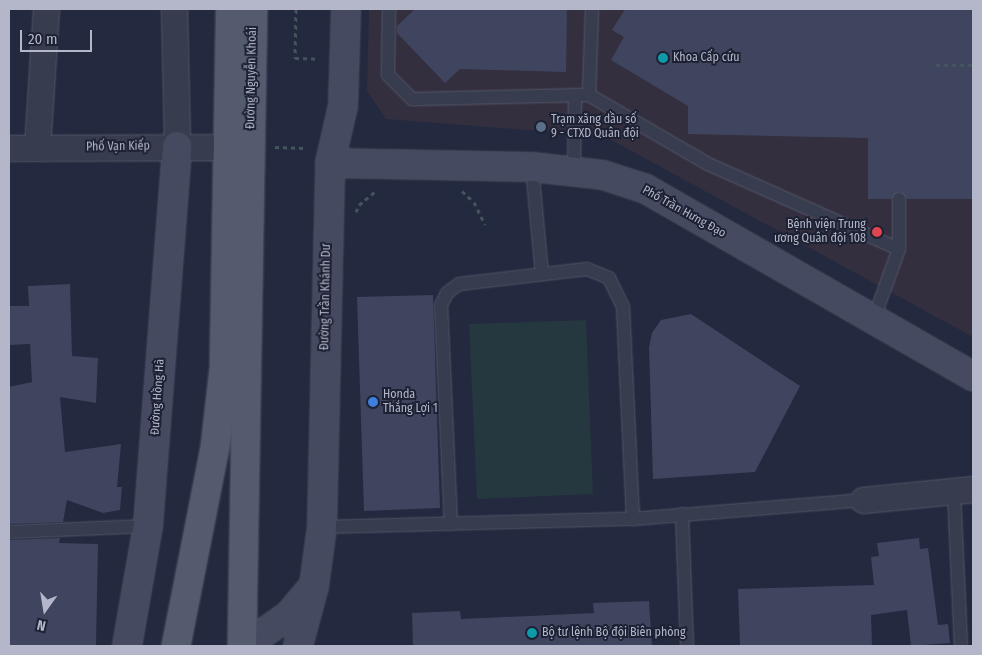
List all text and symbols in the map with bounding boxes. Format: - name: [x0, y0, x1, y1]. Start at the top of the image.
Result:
- scale bar: [22, 20, 95, 52]
- street label: Đường Nguyễn Khoái: [244, 27, 260, 129]
- text: 20 m: [28, 30, 58, 48]
- place label: Khoa Cấp cứu: [673, 51, 740, 65]
- marker: Khoa Cấp cứu: [657, 52, 669, 64]
- place label: Trạm xăng dầu số 9 - CTXD Quân đội: [551, 113, 639, 141]
- marker: Trạm xăng dầu số 9 - CTXD Quân đội: [535, 121, 547, 133]
- street label: Phố Vạn Kiếp: [86, 139, 150, 155]
- street label: Phố Trần Hưng Đạo: [640, 183, 728, 241]
- place label: Bệnh viện Trung ương Quân đội 108: [774, 218, 866, 246]
- marker: Bệnh viện Trung ương Quân đội 108: [870, 225, 884, 239]
- street label: Đường Trần Khánh Dư: [318, 244, 334, 350]
- street label: Đường Hồng Hà: [148, 358, 168, 436]
- place label: Honda Thắng Lợi 1: [383, 388, 438, 416]
- marker: Honda Thắng Lợi 1: [367, 396, 379, 408]
- north arrow: [20, 585, 70, 635]
- text: N: [36, 616, 48, 634]
- place label: Bộ tư lệnh Bộ đội Biên phòng: [542, 626, 686, 640]
- marker: Bộ tư lệnh Bộ đội Biên phòng: [526, 627, 538, 639]

